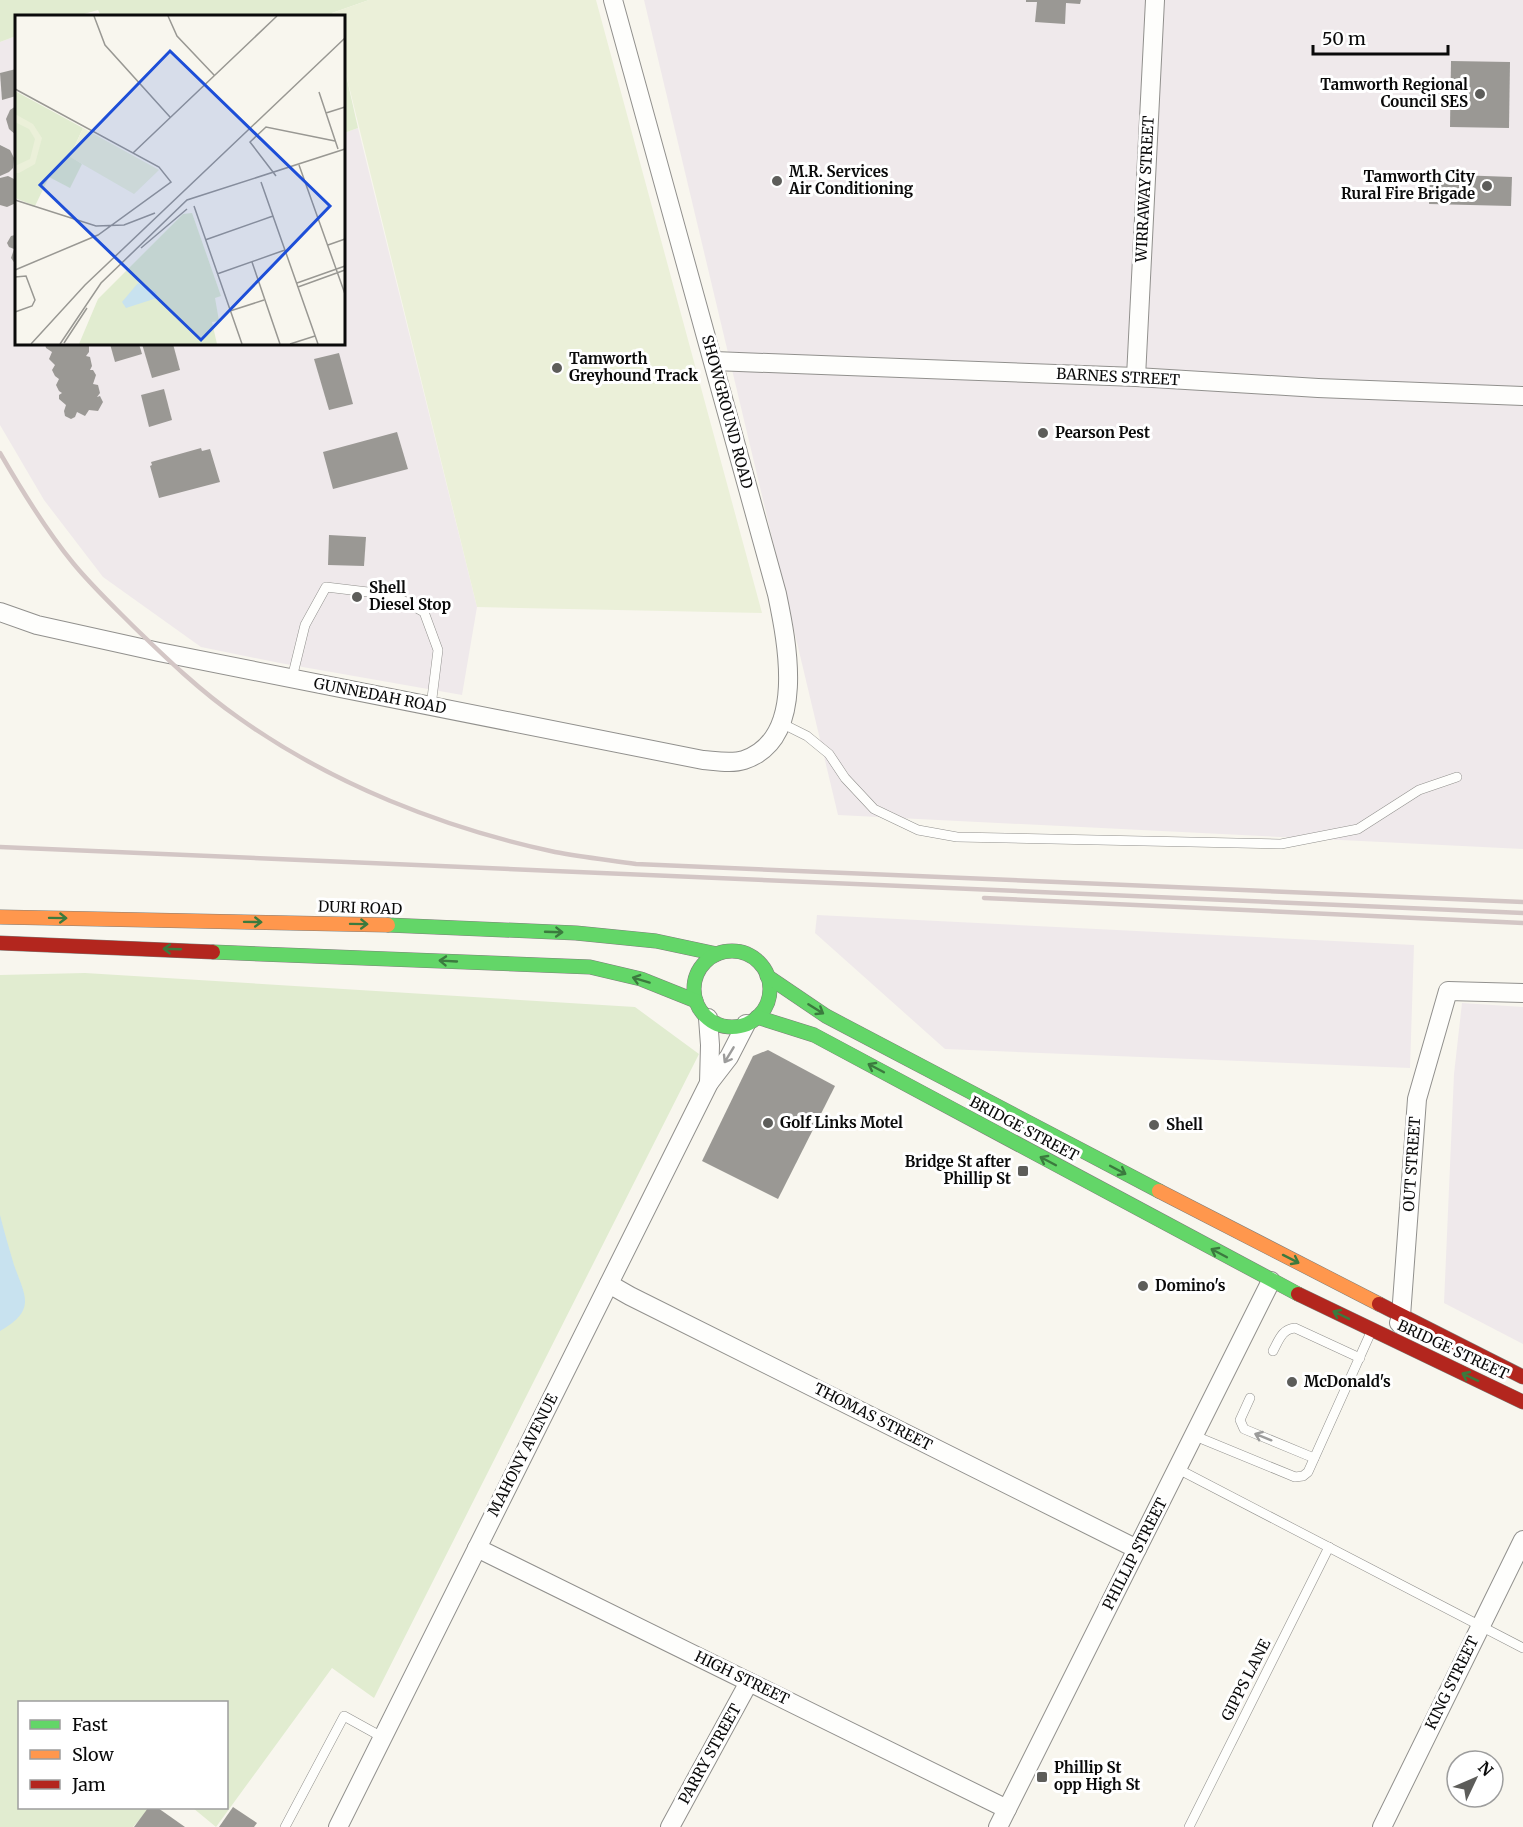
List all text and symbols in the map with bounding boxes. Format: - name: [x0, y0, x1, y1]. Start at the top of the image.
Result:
- inset map: [15, 15, 345, 345]
- scale bar: [1313, 18, 1448, 56]
- text: 50 m: [1322, 27, 1366, 50]
- place label: Tamworth Regional Council SES: [1320, 75, 1468, 111]
- marker: Tamworth Regional Council SES: [1473, 87, 1487, 101]
- street label: WIRRAWAY STREET: [1131, 115, 1158, 264]
- place label: M.R. Services Air Conditioning: [788, 162, 914, 198]
- place label: Tamworth City Rural Fire Brigade: [1341, 167, 1475, 203]
- marker: M.R. Services Air Conditioning: [770, 174, 784, 188]
- marker: Tamworth City Rural Fire Brigade: [1480, 179, 1494, 193]
- street label: SHOWGROUND ROAD: [698, 333, 757, 491]
- place label: Tamworth Greyhound Track: [569, 349, 698, 385]
- marker: Tamworth Greyhound Track: [550, 361, 564, 375]
- street label: BARNES STREET: [1056, 364, 1181, 389]
- place label: Pearson Pest: [1055, 423, 1150, 442]
- marker: Pearson Pest: [1036, 426, 1050, 440]
- place label: Shell Diesel Stop: [369, 578, 451, 614]
- marker: Shell Diesel Stop: [350, 590, 364, 604]
- street label: GUNNEDAH ROAD: [312, 673, 448, 718]
- street label: DURI ROAD: [317, 897, 403, 918]
- one-way arrow: [48, 912, 68, 924]
- one-way arrow: [243, 916, 263, 927]
- one-way arrow: [349, 918, 369, 930]
- one-way arrow: [544, 926, 563, 937]
- one-way arrow: [163, 944, 183, 955]
- one-way arrow: [438, 955, 458, 966]
- one-way arrow: [632, 974, 651, 985]
- one-way arrow: [807, 1004, 824, 1016]
- one-way arrow: [723, 1046, 735, 1063]
- one-way arrow: [868, 1062, 885, 1074]
- street label: BRIDGE STREET: [967, 1092, 1082, 1166]
- place label: Golf Links Motel: [780, 1113, 903, 1132]
- place label: Shell: [1166, 1115, 1203, 1134]
- street label: OUT STREET: [1399, 1115, 1424, 1212]
- marker: Golf Links Motel: [761, 1116, 775, 1130]
- marker: Shell: [1147, 1118, 1161, 1132]
- place label: Bridge St after Phillip St: [905, 1152, 1011, 1188]
- one-way arrow: [1039, 1155, 1057, 1166]
- marker: Bridge St after Phillip St: [1016, 1164, 1030, 1178]
- one-way arrow: [1109, 1164, 1127, 1176]
- one-way arrow: [1211, 1247, 1229, 1258]
- one-way arrow: [1281, 1254, 1299, 1265]
- place label: Domino's: [1155, 1276, 1226, 1295]
- marker: Domino's: [1136, 1279, 1150, 1293]
- one-way arrow: [1332, 1308, 1350, 1320]
- street label: BRIDGE STREET: [1395, 1315, 1512, 1384]
- one-way arrow: [1462, 1370, 1480, 1382]
- place label: McDonald's: [1304, 1372, 1391, 1391]
- marker: McDonald's: [1285, 1375, 1299, 1389]
- street label: THOMAS STREET: [811, 1379, 936, 1455]
- street label: MAHONY AVENUE: [483, 1390, 562, 1519]
- one-way arrow: [1254, 1431, 1273, 1442]
- street label: PHILLIP STREET: [1098, 1494, 1171, 1613]
- street label: KING STREET: [1421, 1632, 1483, 1733]
- street label: GIPPS LANE: [1217, 1635, 1274, 1724]
- street label: HIGH STREET: [692, 1646, 793, 1709]
- street label: PARRY STREET: [674, 1700, 745, 1807]
- legend: [18, 1701, 228, 1809]
- text: Fast: [72, 1713, 108, 1736]
- text: Slow: [72, 1743, 115, 1766]
- north arrow: [1445, 1749, 1505, 1809]
- text: N: [1474, 1757, 1498, 1780]
- place label: Phillip St opp High St: [1054, 1758, 1140, 1794]
- marker: Phillip St opp High St: [1035, 1770, 1049, 1784]
- text: Jam: [71, 1773, 106, 1796]

